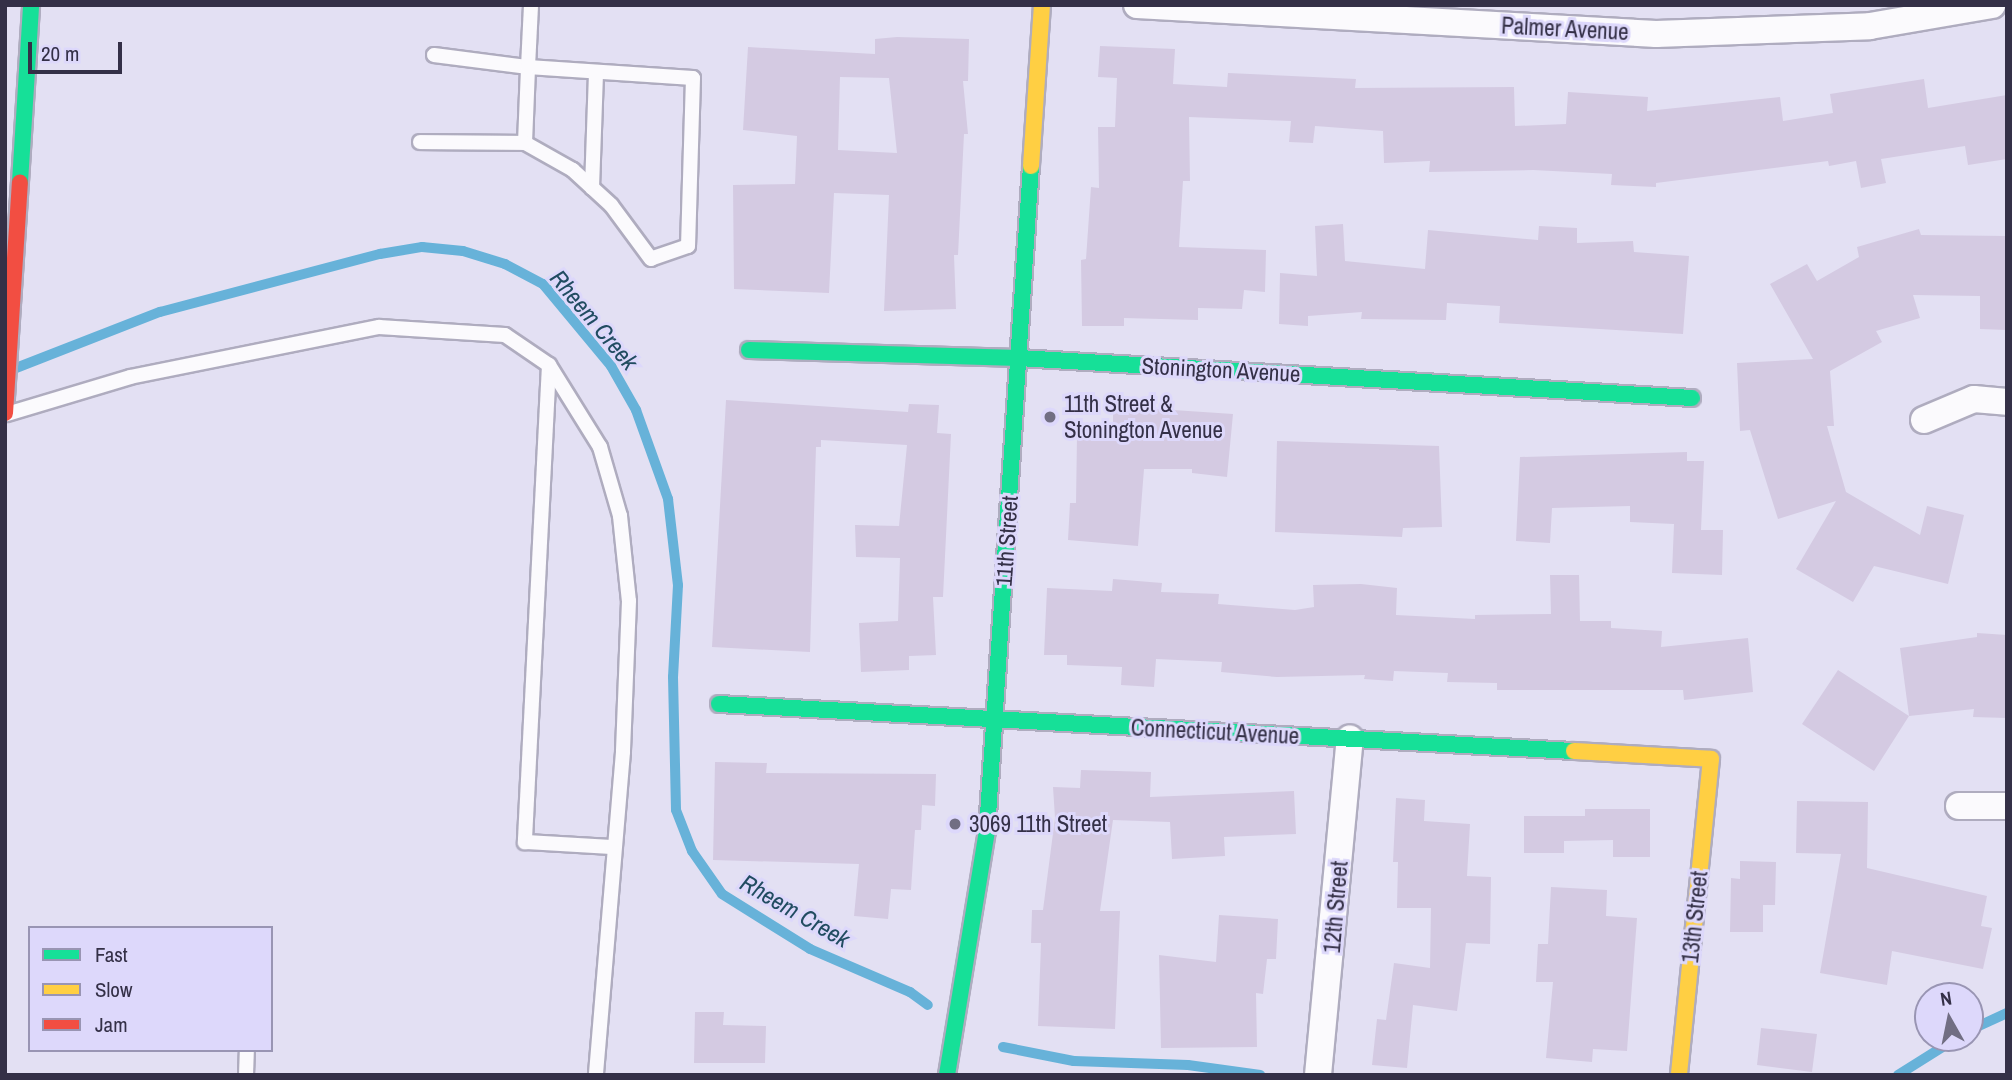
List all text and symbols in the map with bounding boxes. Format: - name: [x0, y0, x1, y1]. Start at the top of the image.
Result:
- street label: Palmer Avenue: [1500, 12, 1630, 46]
- scale bar: [32, 28, 126, 72]
- text: 20 m: [41, 39, 79, 68]
- water label: Rheem Creek: [544, 264, 644, 376]
- street label: Stonington Avenue: [1140, 352, 1302, 388]
- place label: 11th Street & Stonington Avenue: [1064, 390, 1224, 444]
- marker: 11th Street & Stonington Avenue: [1042, 409, 1058, 425]
- street label: 11th Street: [990, 495, 1024, 587]
- street label: Connecticut Avenue: [1130, 714, 1300, 750]
- place label: 3069 11th Street: [969, 810, 1107, 838]
- marker: 3069 11th Street: [947, 816, 963, 832]
- street label: 12th Street: [1318, 860, 1354, 954]
- water label: Rheem Creek: [735, 868, 855, 954]
- street label: 13th Street: [1676, 870, 1714, 964]
- legend: [28, 926, 273, 1052]
- text: Fast: [95, 940, 128, 969]
- text: Slow: [95, 975, 132, 1004]
- north arrow: [1914, 982, 1984, 1052]
- text: N: [1938, 985, 1954, 1012]
- text: Jam: [95, 1010, 128, 1039]

